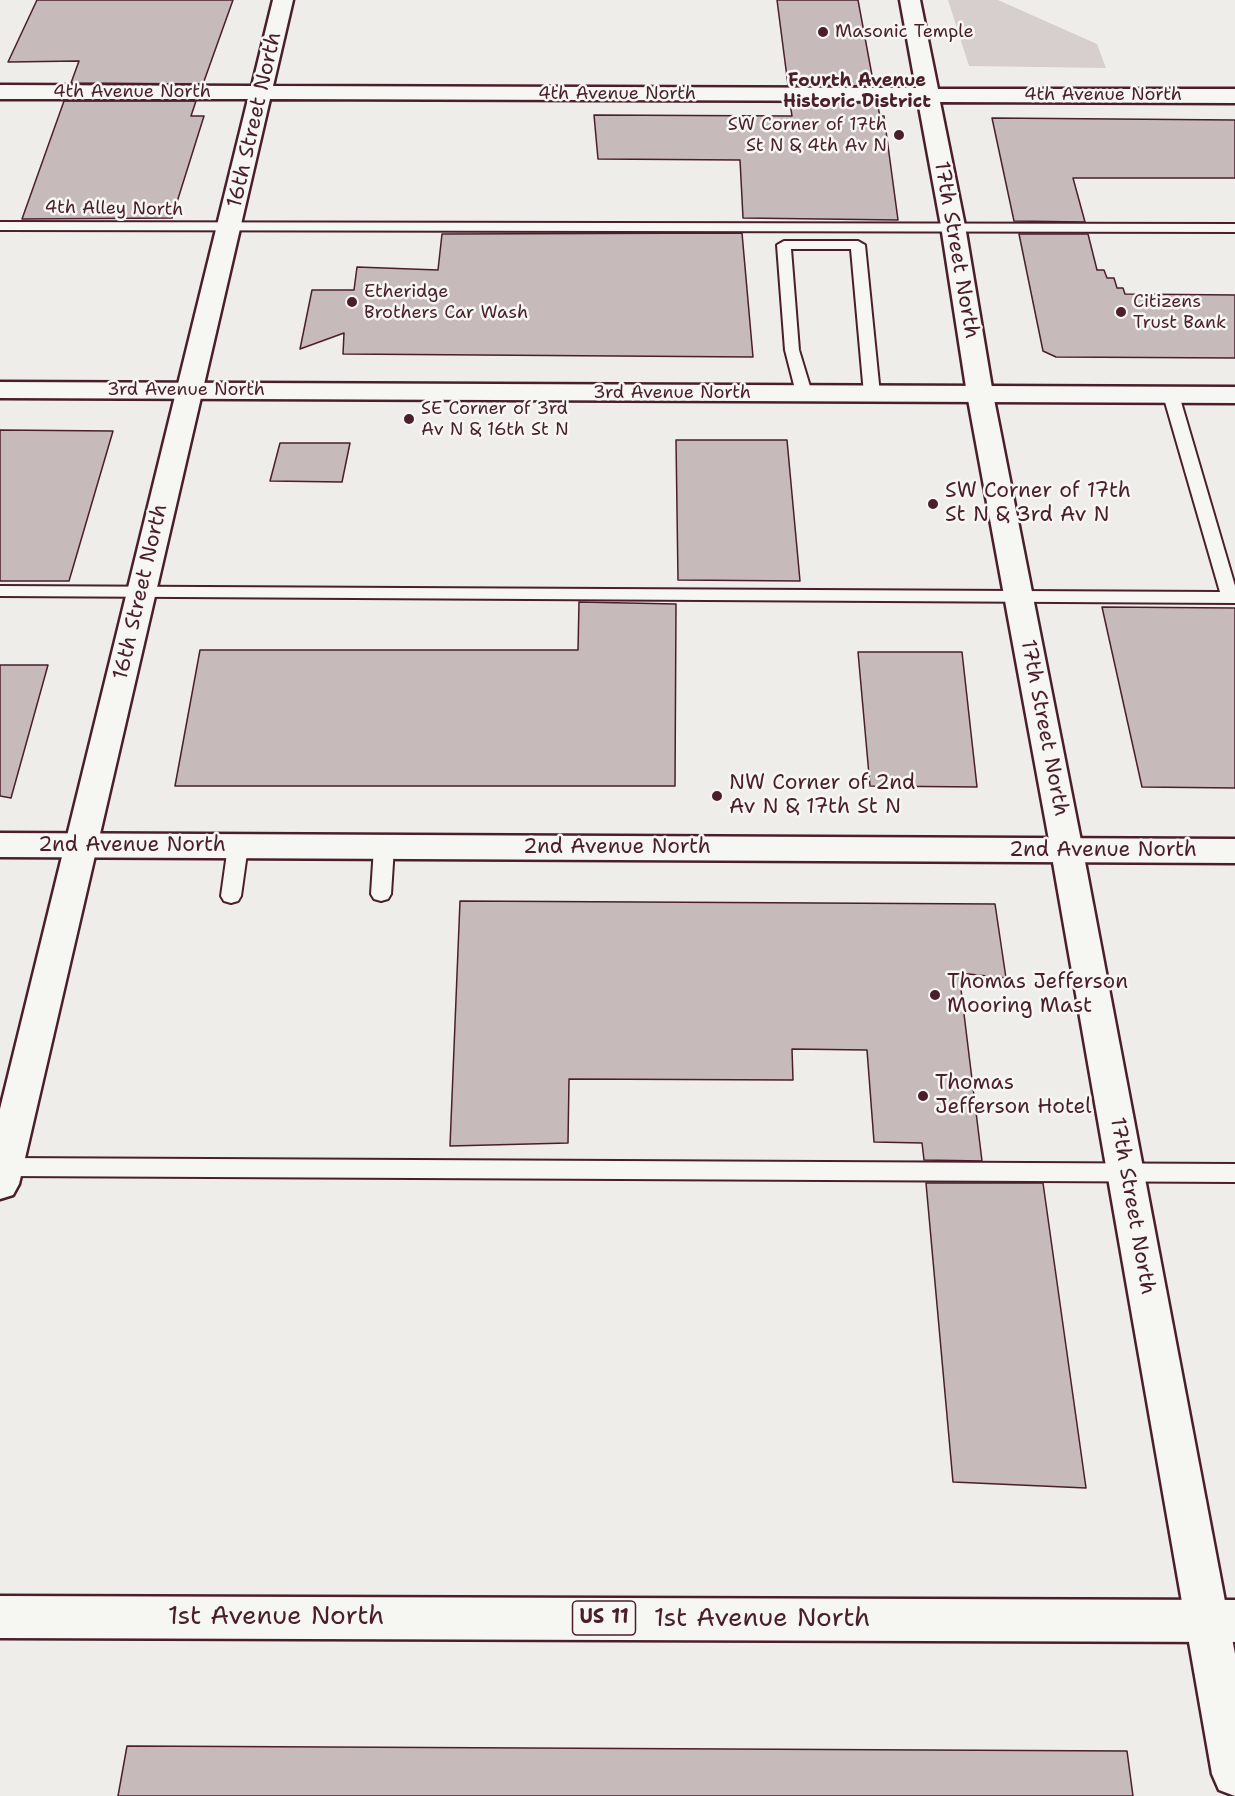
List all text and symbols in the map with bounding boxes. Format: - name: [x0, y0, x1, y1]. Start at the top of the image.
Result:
- place label: Masonic Temple: [835, 21, 974, 43]
- marker: Masonic Temple: [816, 25, 830, 39]
- street label: 16th Street North: [222, 30, 288, 210]
- district label: Fourth Avenue Historic District: [783, 70, 931, 112]
- street label: 4th Avenue North: [53, 81, 211, 103]
- street label: 4th Avenue North: [538, 83, 696, 105]
- street label: 4th Avenue North: [1024, 84, 1182, 106]
- place label: SW Corner of 17th St N & 4th Av N: [728, 114, 887, 156]
- marker: SW Corner of 17th St N & 4th Av N: [892, 128, 906, 142]
- street label: 17th Street North: [928, 159, 984, 341]
- street label: 4th Alley North: [45, 197, 183, 221]
- place label: Etheridge Brothers Car Wash: [364, 281, 528, 324]
- place label: Citizens Trust Bank: [1133, 291, 1226, 334]
- marker: Etheridge Brothers Car Wash: [345, 295, 359, 309]
- marker: Citizens Trust Bank: [1114, 305, 1128, 319]
- street label: 3rd Avenue North: [107, 379, 265, 401]
- street label: 3rd Avenue North: [593, 382, 751, 404]
- place label: SE Corner of 3rd Av N & 16th St N: [421, 398, 569, 440]
- marker: SE Corner of 3rd Av N & 16th St N: [402, 412, 416, 426]
- place label: SW Corner of 17th St N & 3rd Av N: [945, 479, 1131, 529]
- marker: SW Corner of 17th St N & 3rd Av N: [926, 497, 940, 511]
- street label: 16th Street North: [108, 502, 174, 682]
- street label: 17th Street North: [1014, 637, 1074, 819]
- place label: NW Corner of 2nd Av N & 17th St N: [729, 771, 915, 821]
- marker: NW Corner of 2nd Av N & 17th St N: [710, 789, 724, 803]
- street label: 2nd Avenue North: [38, 833, 226, 859]
- street label: 2nd Avenue North: [523, 835, 711, 861]
- street label: 2nd Avenue North: [1009, 838, 1197, 864]
- place label: Thomas Jefferson Mooring Mast: [947, 970, 1128, 1020]
- marker: Thomas Jefferson Mooring Mast: [928, 988, 942, 1002]
- place label: Thomas Jefferson Hotel: [935, 1071, 1092, 1121]
- marker: Thomas Jefferson Hotel: [916, 1089, 930, 1103]
- street label: 17th Street North: [1104, 1115, 1160, 1297]
- street label: 1st Avenue North: [168, 1601, 384, 1633]
- road number: US 11: [572, 1601, 636, 1635]
- street label: 1st Avenue North: [654, 1603, 870, 1635]

